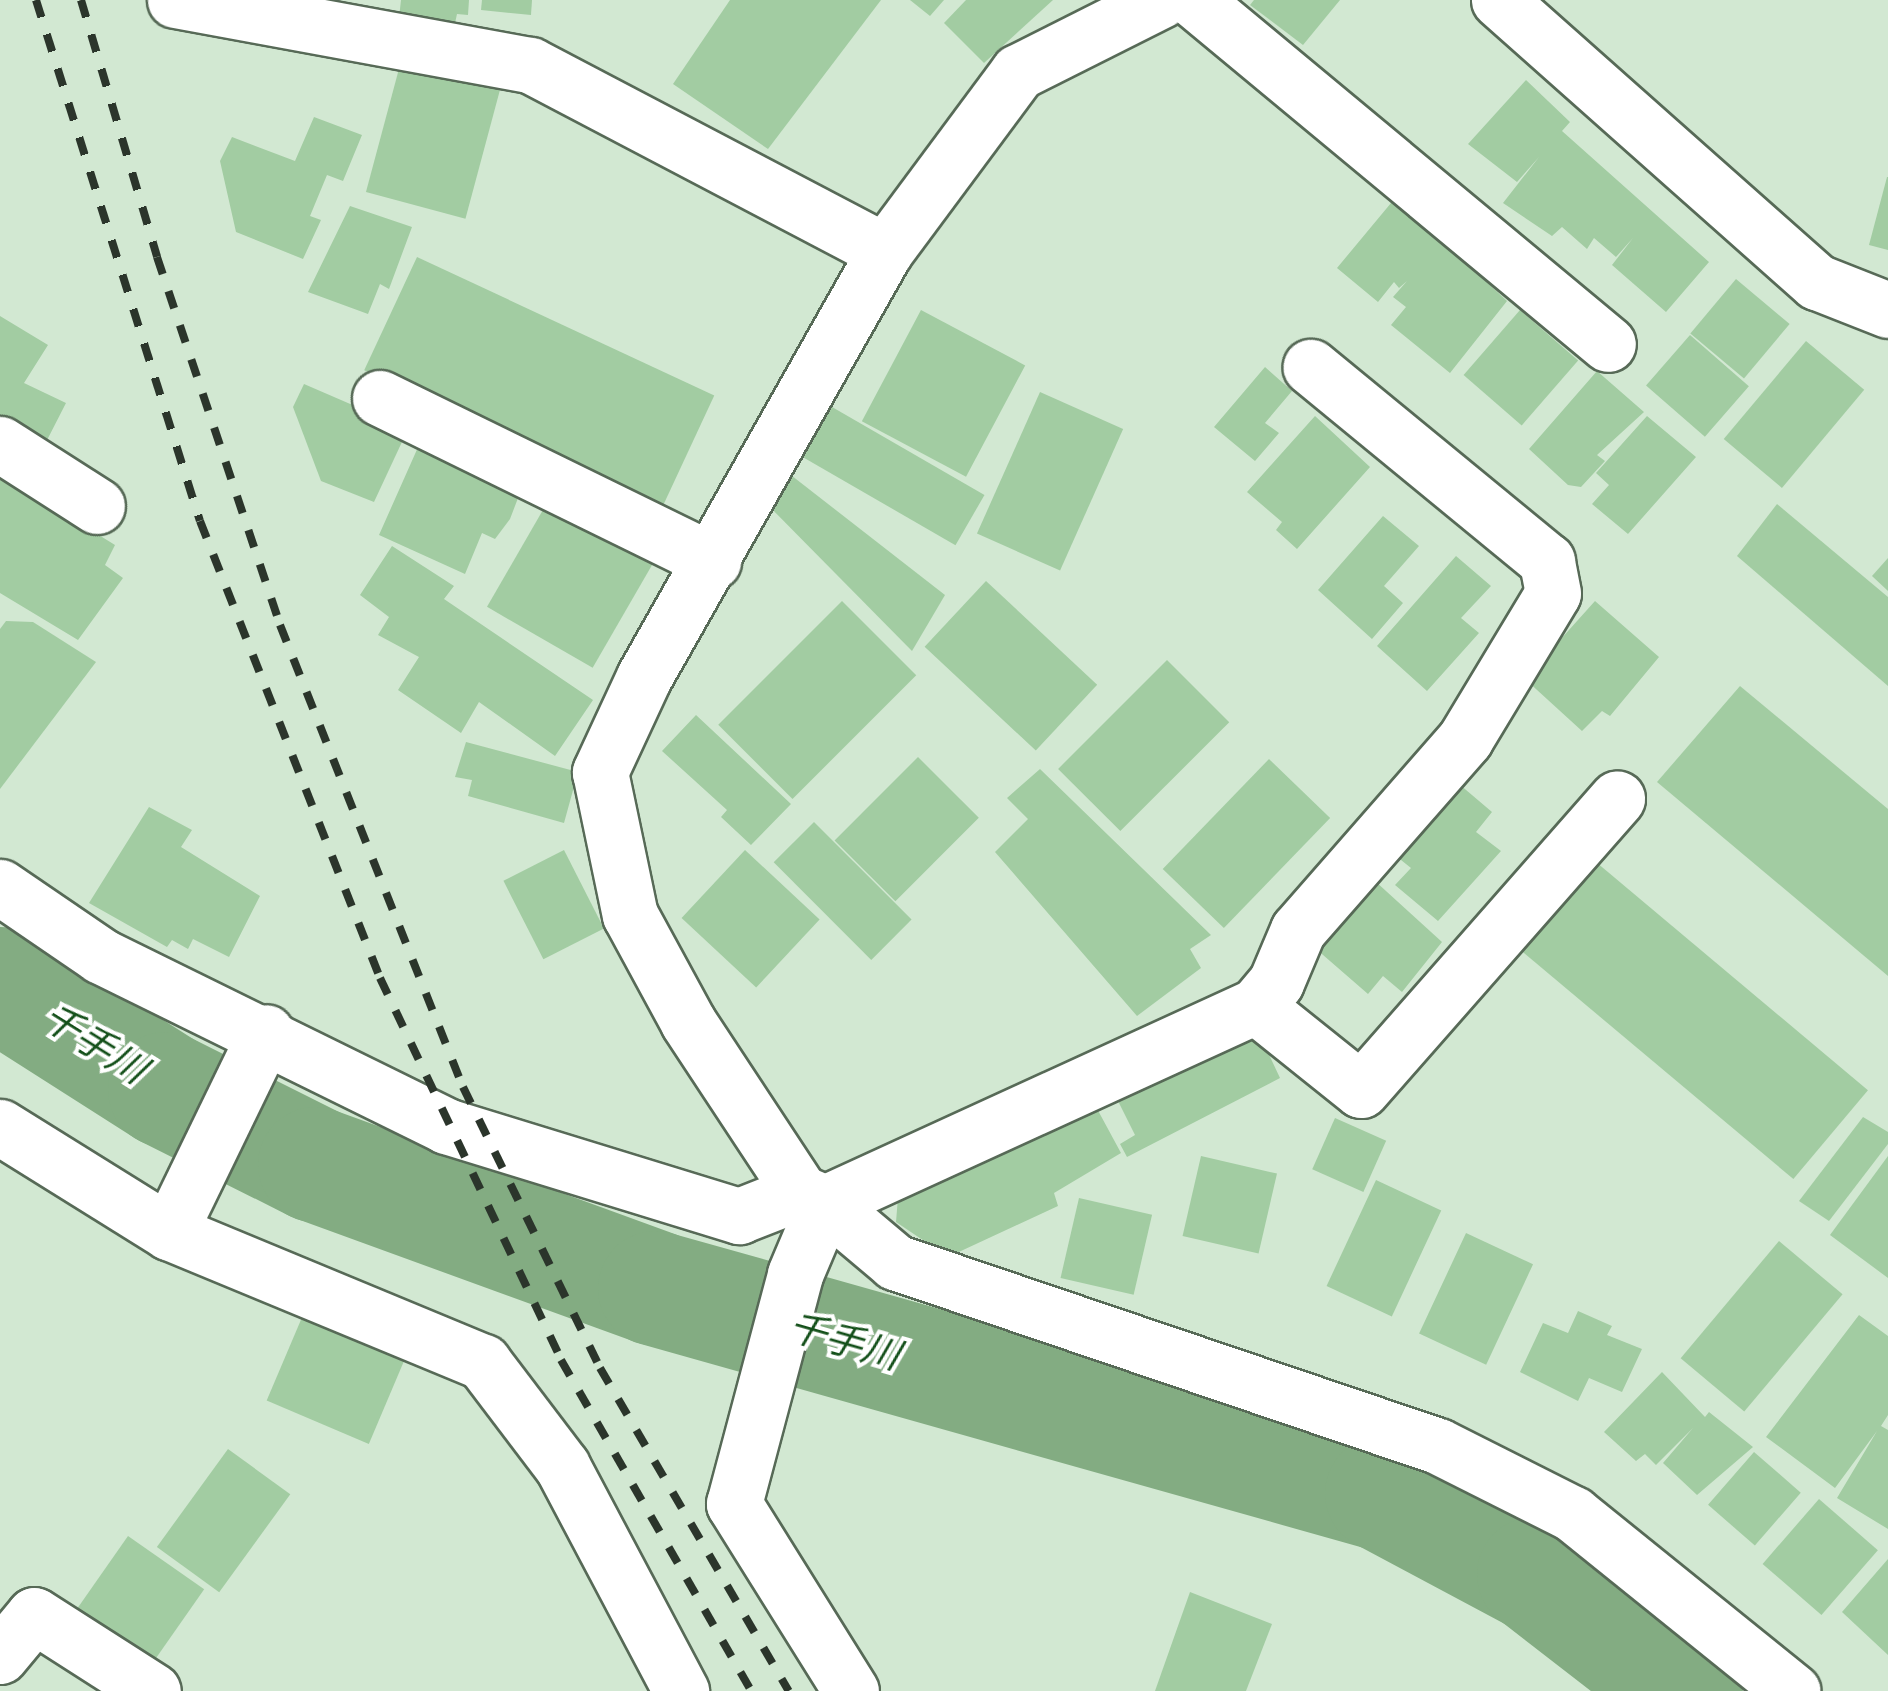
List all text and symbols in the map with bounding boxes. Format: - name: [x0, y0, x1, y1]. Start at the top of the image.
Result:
- water label: 千手川: [34, 994, 154, 1094]
- water label: 千手川: [783, 1304, 905, 1380]

